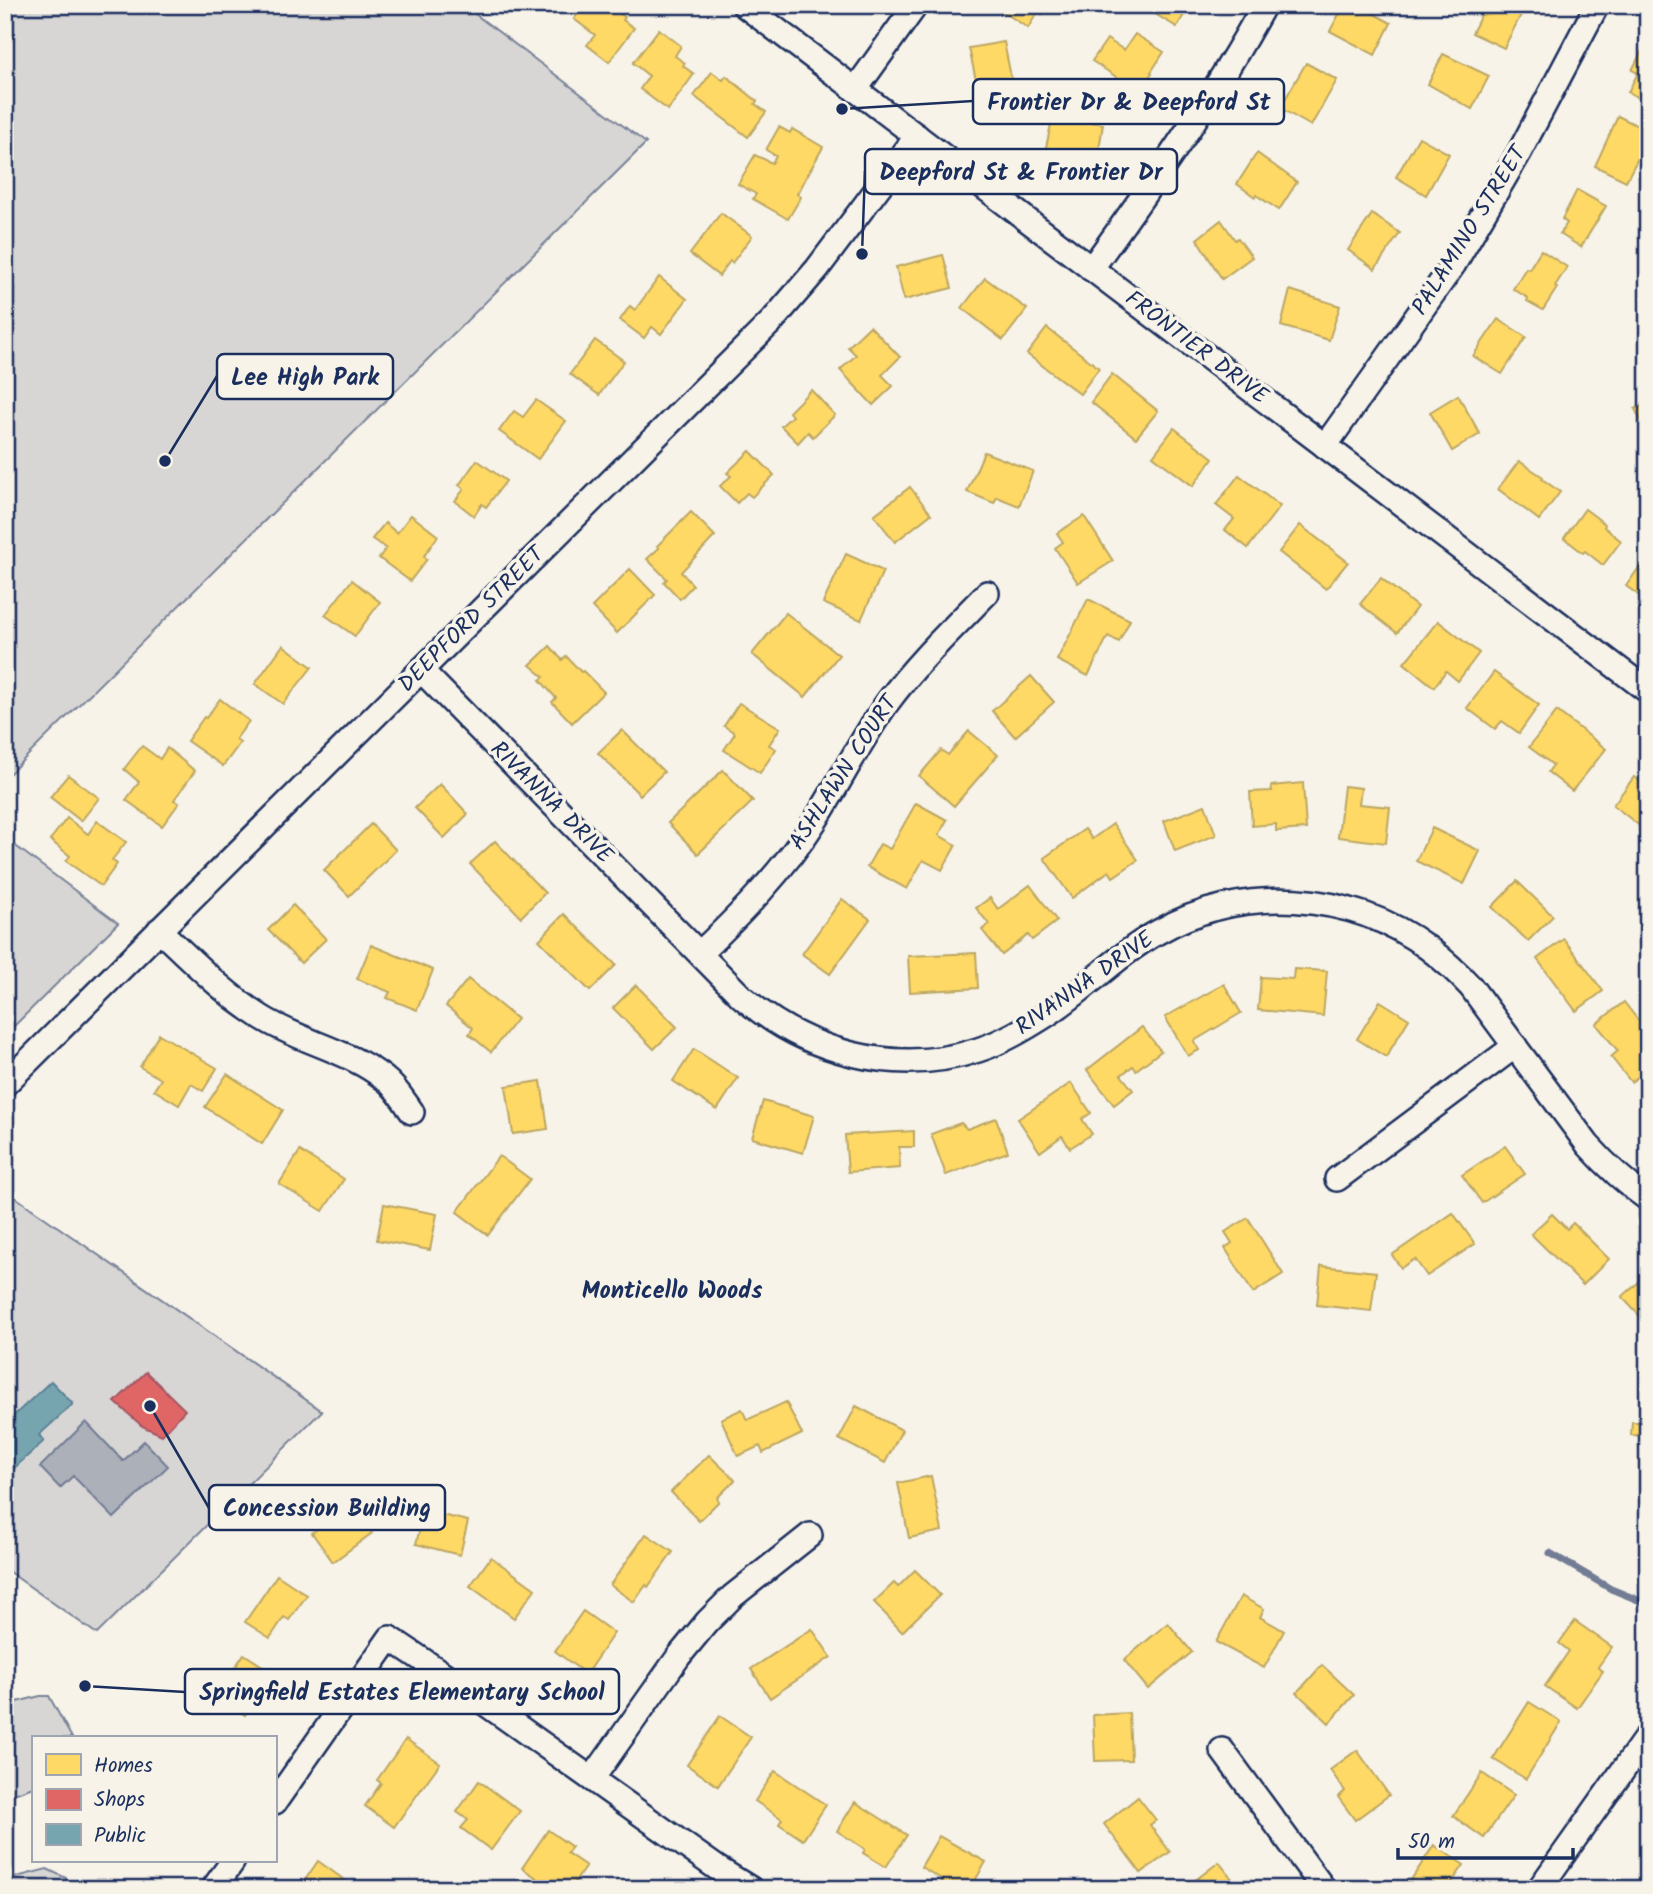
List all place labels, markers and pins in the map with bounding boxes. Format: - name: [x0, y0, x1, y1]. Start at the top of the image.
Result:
- callout: Frontier Dr & Deepford St: [973, 79, 1284, 124]
- callout: Deepford St & Frontier Dr: [865, 149, 1177, 194]
- callout: Lee High Park: [217, 354, 393, 399]
- callout: Concession Building: [209, 1485, 445, 1530]
- callout: Springfield Estates Elementary School: [185, 1669, 619, 1714]

